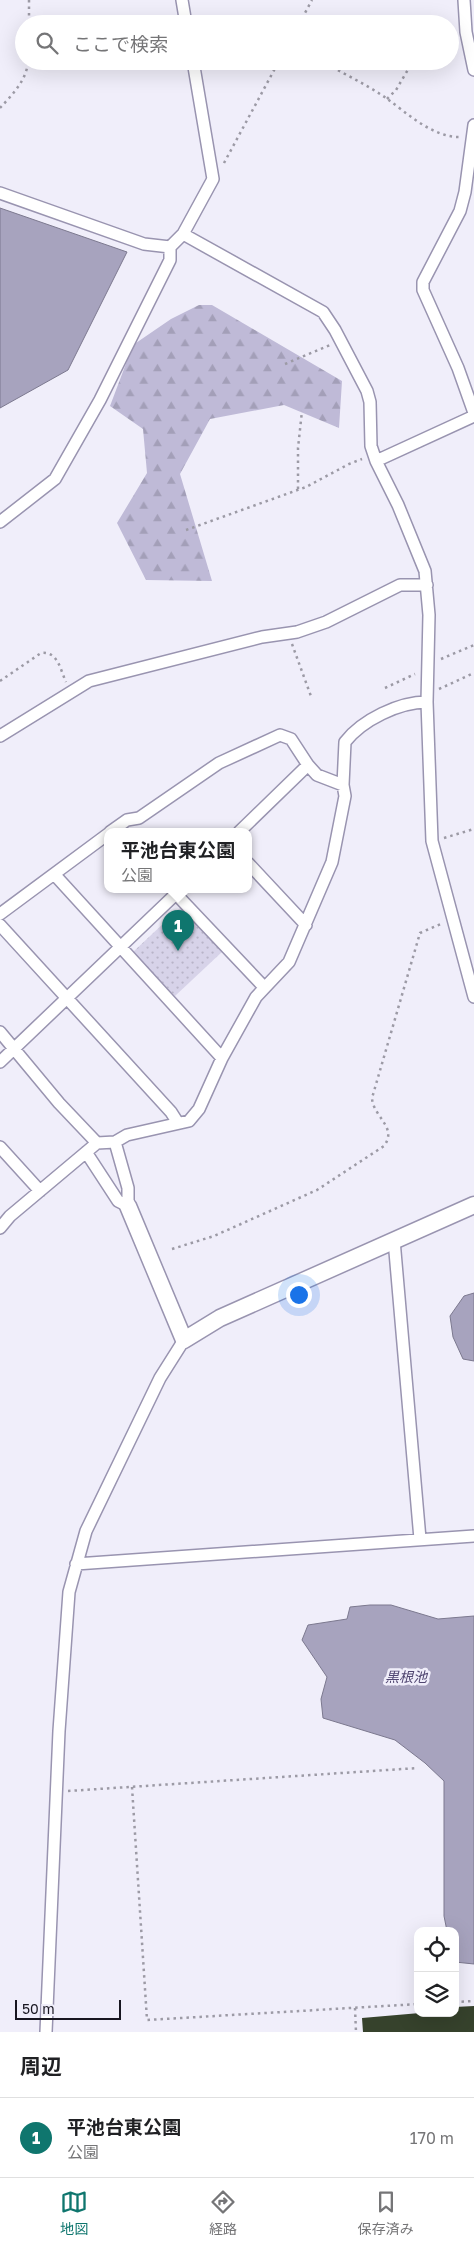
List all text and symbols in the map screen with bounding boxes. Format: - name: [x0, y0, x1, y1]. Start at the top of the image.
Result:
- search box: [15, 15, 459, 70]
- icon: search: [33, 29, 61, 57]
- text: ここで検索: [73, 32, 168, 55]
- popup: [104, 828, 252, 893]
- text: 平池台東公園: [121, 838, 235, 861]
- text: 公園: [121, 865, 153, 885]
- pin: 1: [162, 910, 194, 951]
- your location: [286, 1282, 312, 1308]
- water label: 黒根池: [385, 1668, 429, 1685]
- map controls: [414, 1927, 459, 2017]
- button: locate: [414, 1927, 459, 1972]
- button: layers: [414, 1972, 459, 2017]
- scale bar: [15, 1997, 121, 2020]
- text: 50 m: [22, 2000, 55, 2017]
- text: 周辺: [20, 2053, 62, 2079]
- text: 平池台東公園: [67, 2115, 181, 2138]
- text: 1: [32, 2128, 40, 2148]
- text: 170 m: [410, 2128, 454, 2148]
- text: 公園: [67, 2142, 99, 2162]
- tab: 地図: [60, 2188, 88, 2238]
- tab: 経路: [209, 2188, 237, 2238]
- tab: 保存済み: [358, 2188, 414, 2238]

